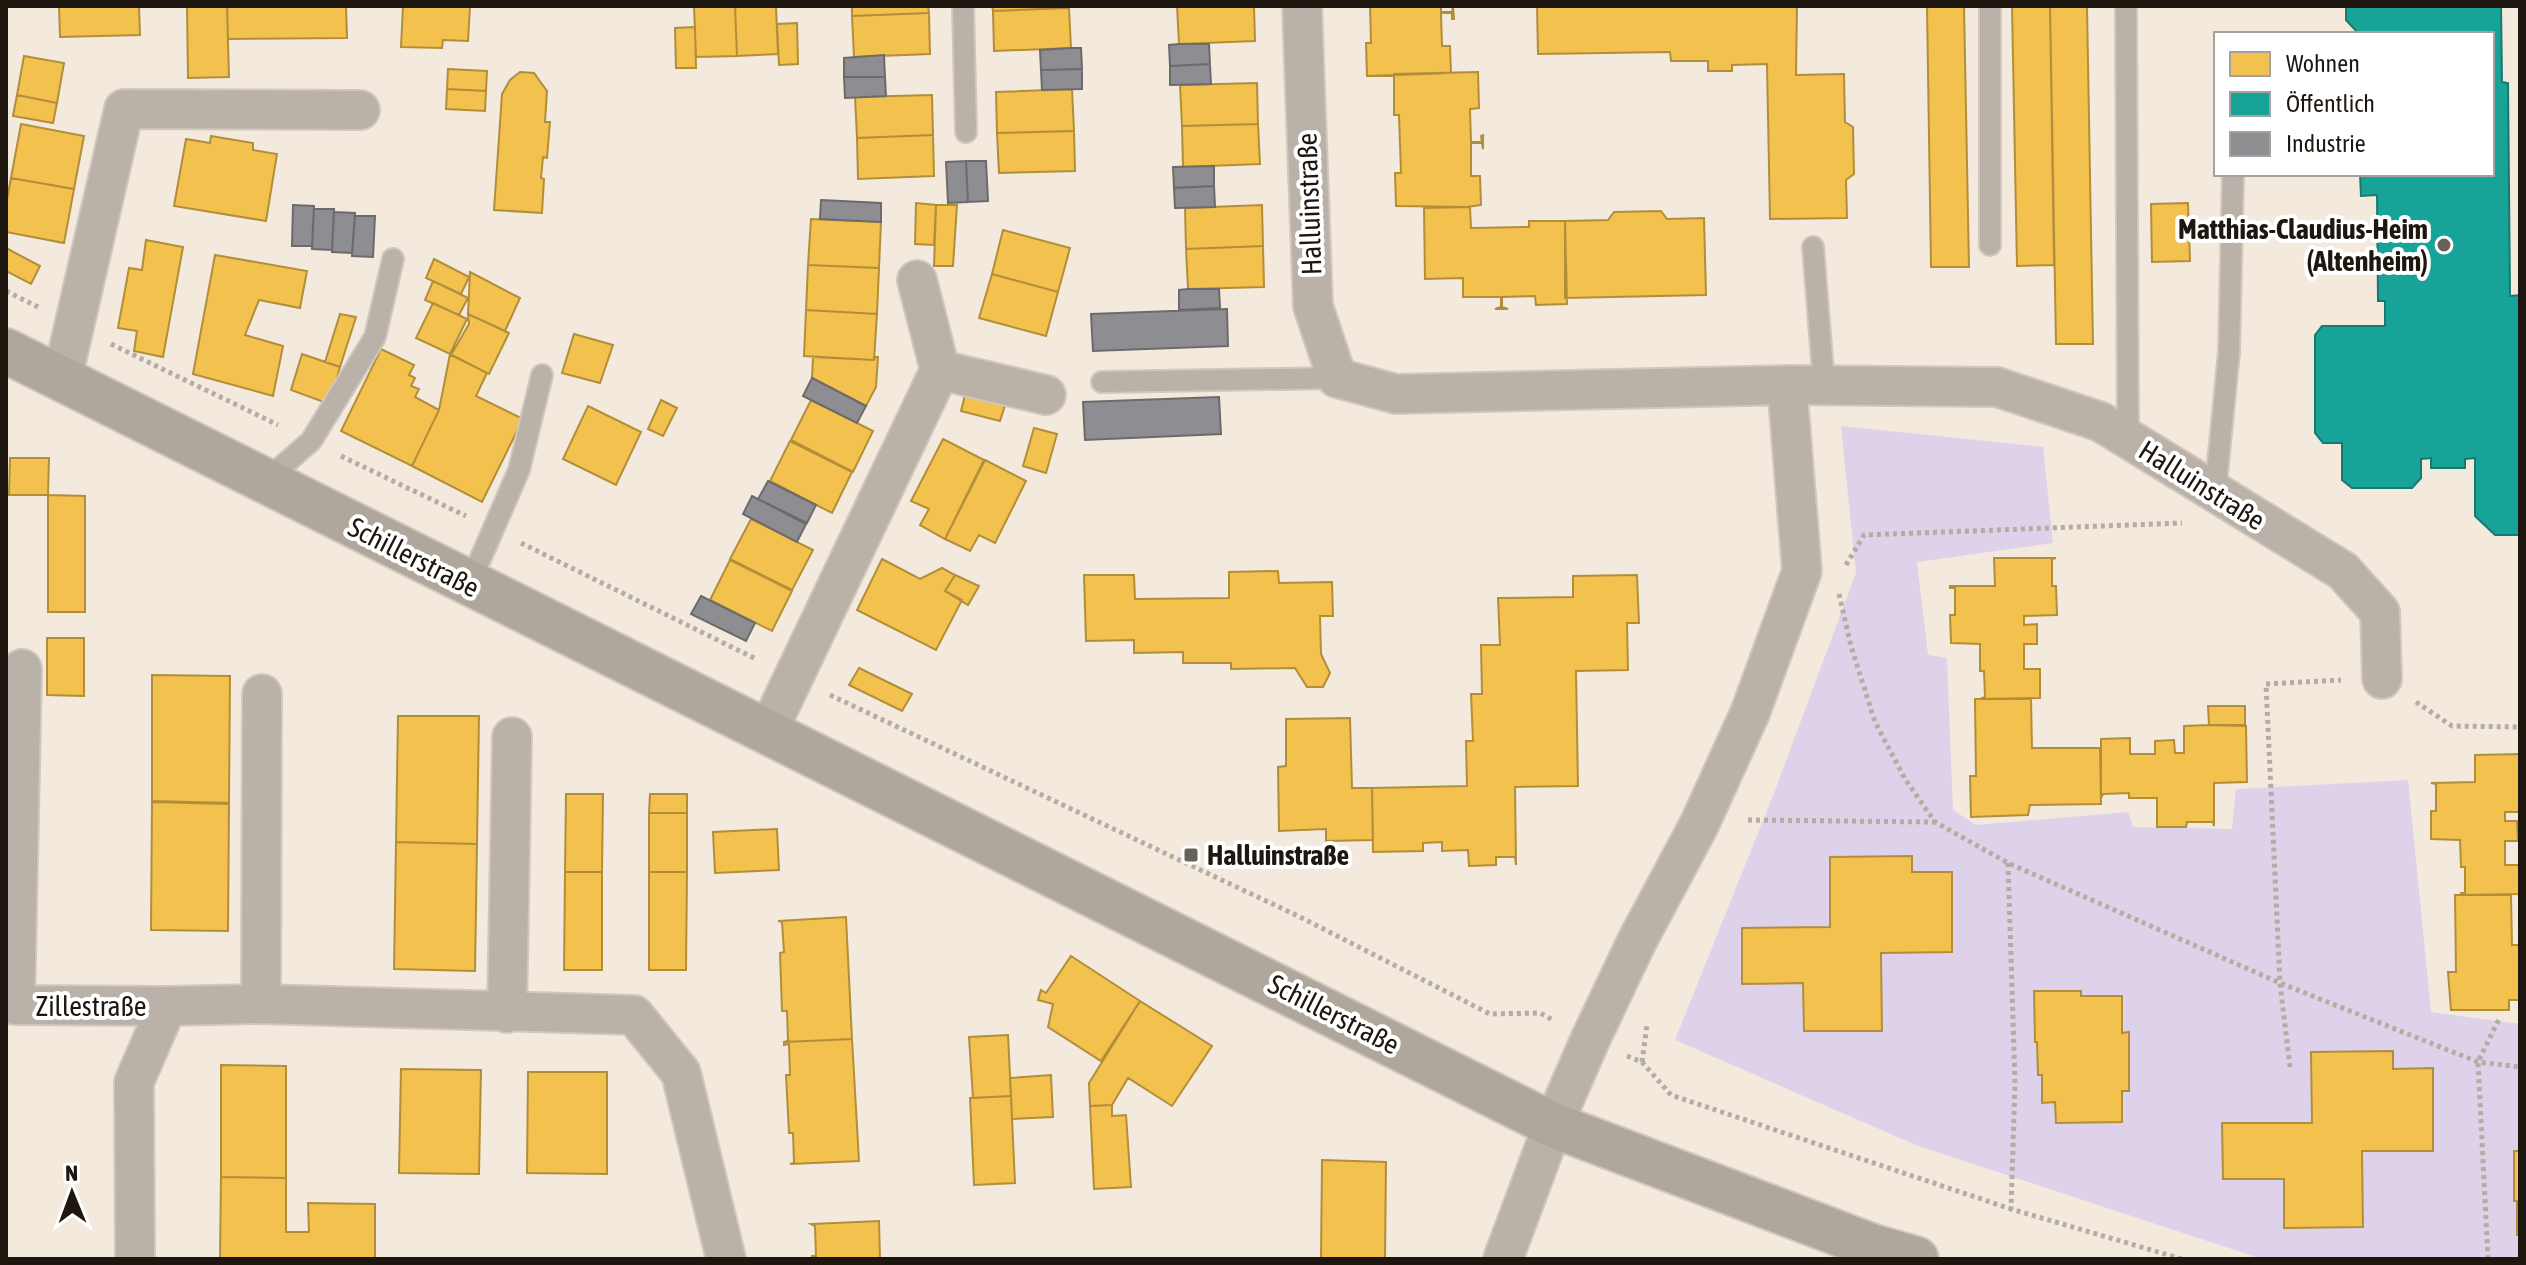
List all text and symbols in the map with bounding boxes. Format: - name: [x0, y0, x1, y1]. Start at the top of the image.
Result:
- legend: [2214, 32, 2494, 176]
- text: Wohnen: [2286, 50, 2360, 77]
- text: Öffentlich: [2286, 90, 2375, 117]
- text: Industrie: [2286, 130, 2366, 157]
- street label: Halluinstraße: [1291, 132, 1327, 276]
- place label: Matthias-Claudius-Heim (Altenheim): [2178, 213, 2428, 277]
- marker: Matthias-Claudius-Heim (Altenheim): [2435, 236, 2453, 254]
- street label: Halluinstraße: [2133, 434, 2271, 536]
- street label: Schillerstraße: [343, 510, 485, 604]
- place label: Halluinstraße: [1207, 839, 1349, 871]
- marker: Halluinstraße: [1182, 846, 1200, 864]
- street label: Schillerstraße: [1263, 967, 1405, 1061]
- street label: Zillestraße: [36, 990, 146, 1022]
- north arrow: [32, 1153, 112, 1233]
- text: N: [65, 1160, 78, 1186]

